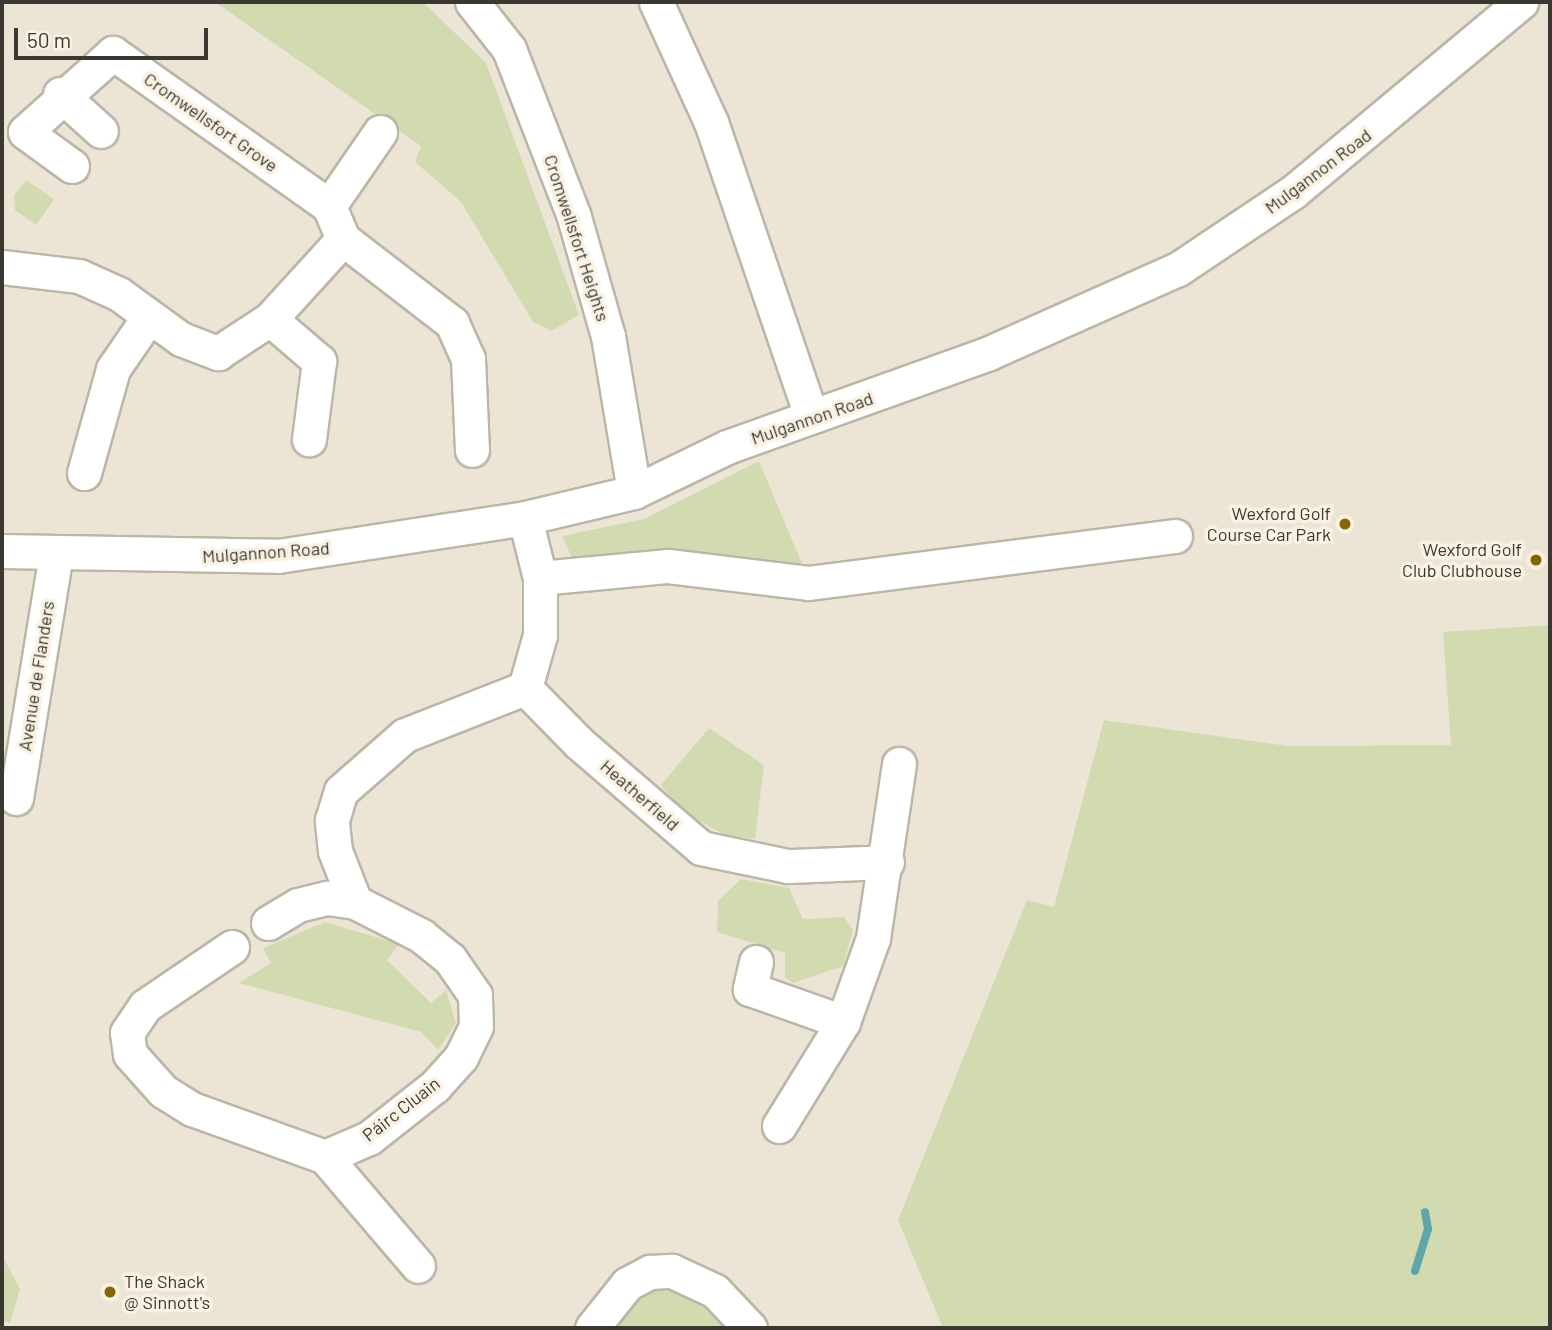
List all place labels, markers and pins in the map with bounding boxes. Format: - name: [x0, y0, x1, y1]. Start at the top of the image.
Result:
- place label: Wexford Golf Course Car Park: [1207, 503, 1331, 546]
- marker: Wexford Golf Course Car Park: [1337, 516, 1353, 532]
- place label: Wexford Golf Club Clubhouse: [1402, 539, 1522, 582]
- marker: Wexford Golf Club Clubhouse: [1528, 552, 1544, 568]
- place label: The Shack @ Sinnott's: [124, 1271, 210, 1314]
- marker: The Shack @ Sinnott's: [102, 1284, 118, 1300]

